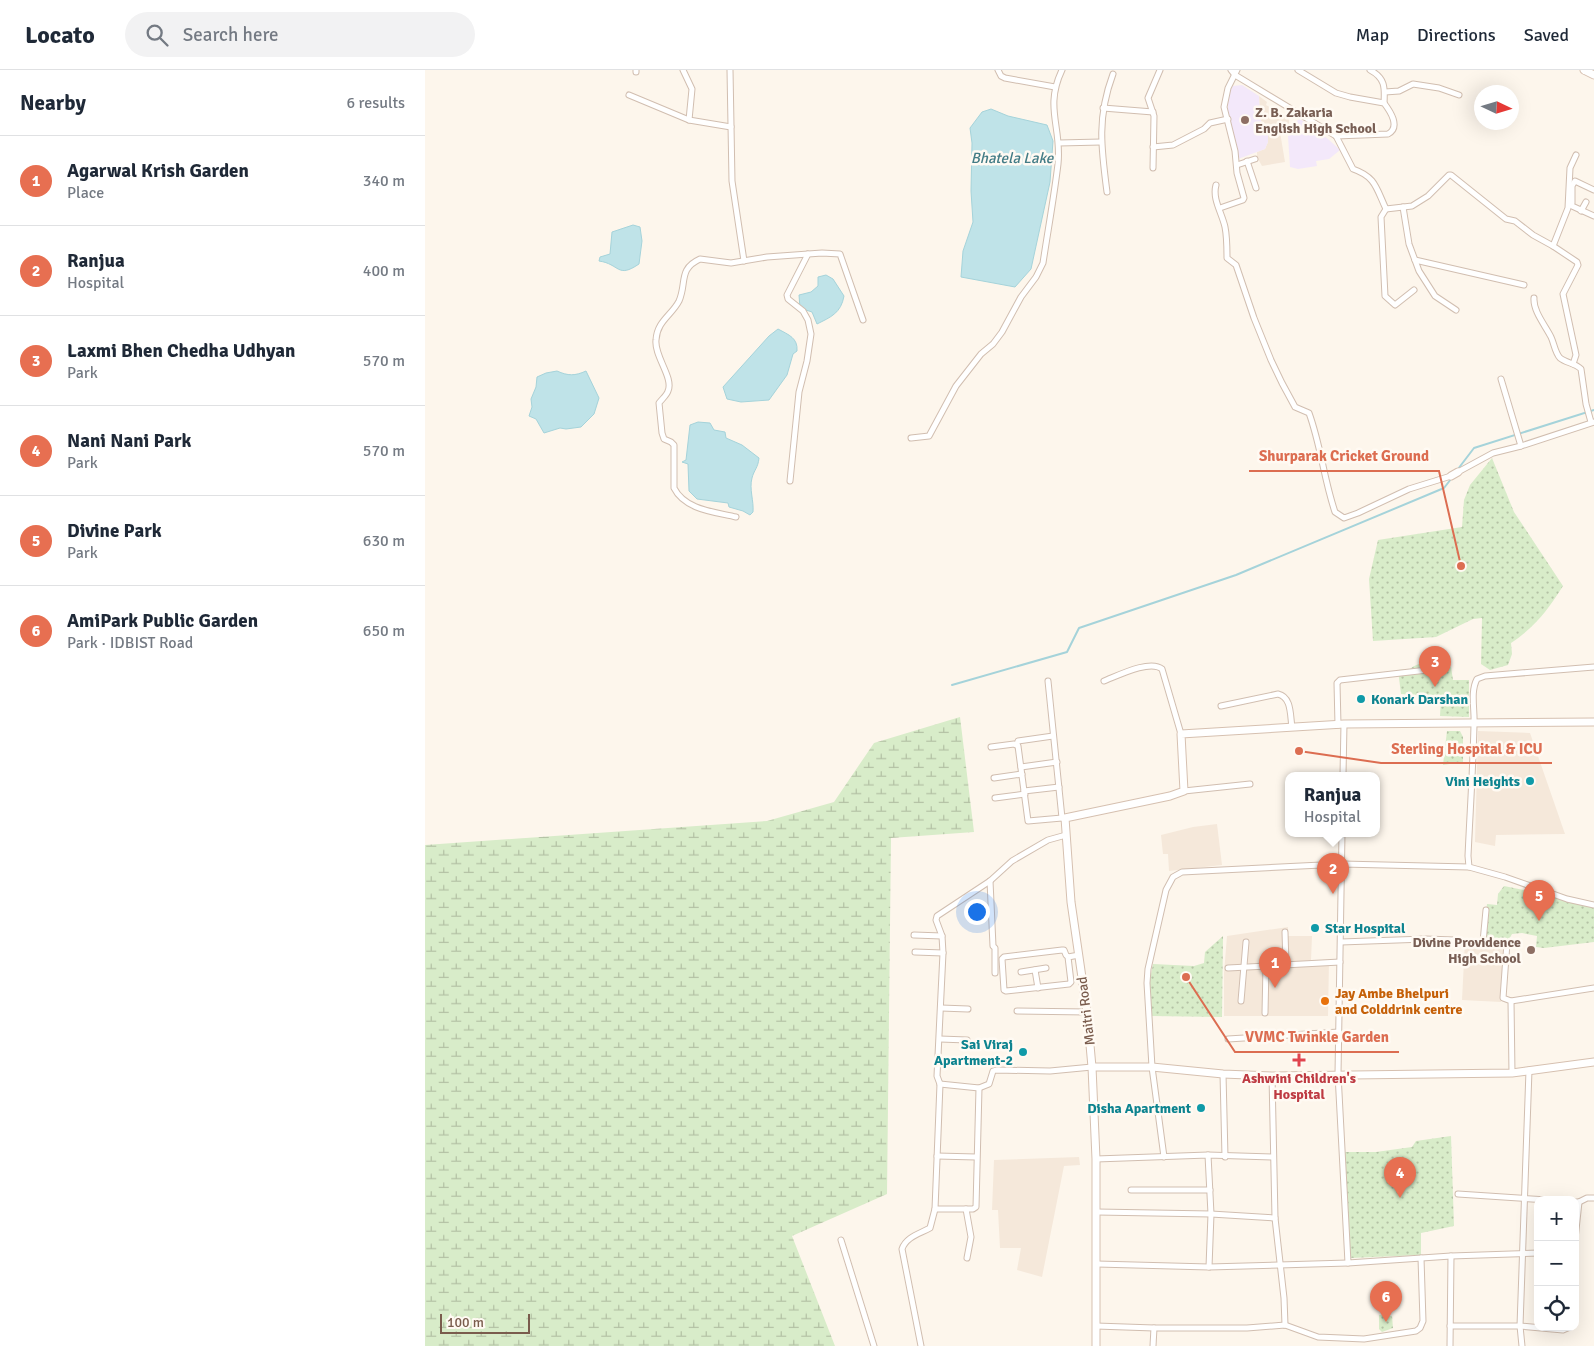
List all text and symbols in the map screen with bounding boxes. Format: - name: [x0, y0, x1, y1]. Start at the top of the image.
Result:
- search box: [125, 12, 475, 57]
- text: Locato: [25, 20, 95, 50]
- icon: search: [143, 21, 171, 49]
- text: Search here: [183, 23, 279, 47]
- text: Map: [1356, 24, 1389, 46]
- text: Directions: [1417, 24, 1496, 46]
- text: Saved: [1524, 24, 1569, 46]
- north arrow: [1474, 85, 1519, 130]
- text: Nearby: [20, 90, 86, 116]
- text: 6 results: [346, 93, 405, 113]
- place label: Z. B. Zakaria English High School: [1255, 104, 1377, 137]
- marker: Z. B. Zakaria English High School: [1239, 114, 1251, 126]
- water label: Bhatela Lake: [971, 149, 1055, 167]
- text: Agarwal Krish Garden: [67, 159, 249, 183]
- text: 1: [32, 171, 40, 191]
- text: 340 m: [363, 171, 405, 191]
- text: Place: [67, 183, 104, 203]
- text: Ranjua: [67, 249, 125, 273]
- text: 2: [32, 261, 40, 281]
- text: 400 m: [363, 261, 405, 281]
- text: Hospital: [67, 273, 124, 293]
- text: Laxmi Bhen Chedha Udhyan: [67, 339, 295, 363]
- text: 3: [32, 351, 40, 371]
- text: 570 m: [363, 351, 405, 371]
- text: Park: [67, 363, 98, 383]
- text: Nani Nani Park: [67, 429, 191, 453]
- text: 4: [32, 441, 40, 461]
- text: 570 m: [363, 441, 405, 461]
- callout: Shurparak Cricket Ground: [1249, 441, 1439, 471]
- text: Shurparak Cricket Ground: [1259, 447, 1429, 465]
- text: Park: [67, 453, 98, 473]
- text: Divine Park: [67, 519, 162, 543]
- text: 5: [32, 531, 40, 551]
- text: 630 m: [363, 531, 405, 551]
- text: Park: [67, 543, 98, 563]
- text: AmiPark Public Garden: [67, 609, 258, 633]
- text: 6: [32, 621, 40, 641]
- text: 650 m: [363, 621, 405, 641]
- text: Park · IDBIST Road: [67, 633, 193, 653]
- pin: 3: [1419, 646, 1451, 687]
- place label: Konark Darshan: [1371, 691, 1469, 708]
- marker: Konark Darshan: [1355, 693, 1367, 705]
- callout: Sterling Hospital & ICU: [1381, 733, 1552, 763]
- text: Sterling Hospital & ICU: [1391, 740, 1543, 758]
- popup: [1285, 772, 1380, 837]
- place label: Vini Heights: [1445, 773, 1520, 790]
- marker: Vini Heights: [1524, 775, 1536, 787]
- text: Ranjua: [1304, 783, 1361, 807]
- text: Hospital: [1304, 807, 1361, 827]
- pin: 2: [1317, 853, 1349, 894]
- pin: 5: [1523, 880, 1555, 921]
- your location: [964, 899, 990, 925]
- place label: Star Hospital: [1325, 920, 1406, 937]
- marker: Star Hospital: [1309, 922, 1321, 934]
- place label: Divine Providence High School: [1412, 934, 1522, 967]
- marker: Divine Providence High School: [1525, 944, 1537, 956]
- pin: 1: [1259, 947, 1291, 988]
- street label: Maitri Road: [1073, 976, 1099, 1046]
- place label: Jay Ambe Bhelpuri and Colddrink centre: [1335, 985, 1462, 1018]
- marker: Jay Ambe Bhelpuri and Colddrink centre: [1319, 995, 1331, 1007]
- callout: VVMC Twinkle Garden: [1235, 1022, 1399, 1052]
- text: VVMC Twinkle Garden: [1245, 1028, 1389, 1046]
- place label: Sai Viraj Apartment-2: [934, 1036, 1013, 1069]
- marker: Sai Viraj Apartment-2: [1017, 1046, 1029, 1058]
- marker: Ashwini Children's Hospital: [1292, 1053, 1306, 1067]
- place label: Ashwini Children's Hospital: [1242, 1070, 1356, 1103]
- place label: Disha Apartment: [1087, 1100, 1192, 1117]
- marker: Disha Apartment: [1195, 1102, 1207, 1114]
- pin: 4: [1384, 1157, 1416, 1198]
- map controls: [1534, 1196, 1579, 1331]
- button: +: [1534, 1196, 1579, 1241]
- button: −: [1534, 1241, 1579, 1286]
- pin: 6: [1370, 1281, 1402, 1322]
- button: locate: [1534, 1286, 1579, 1331]
- scale bar: [440, 1311, 530, 1334]
- text: 100 m: [447, 1314, 484, 1331]

